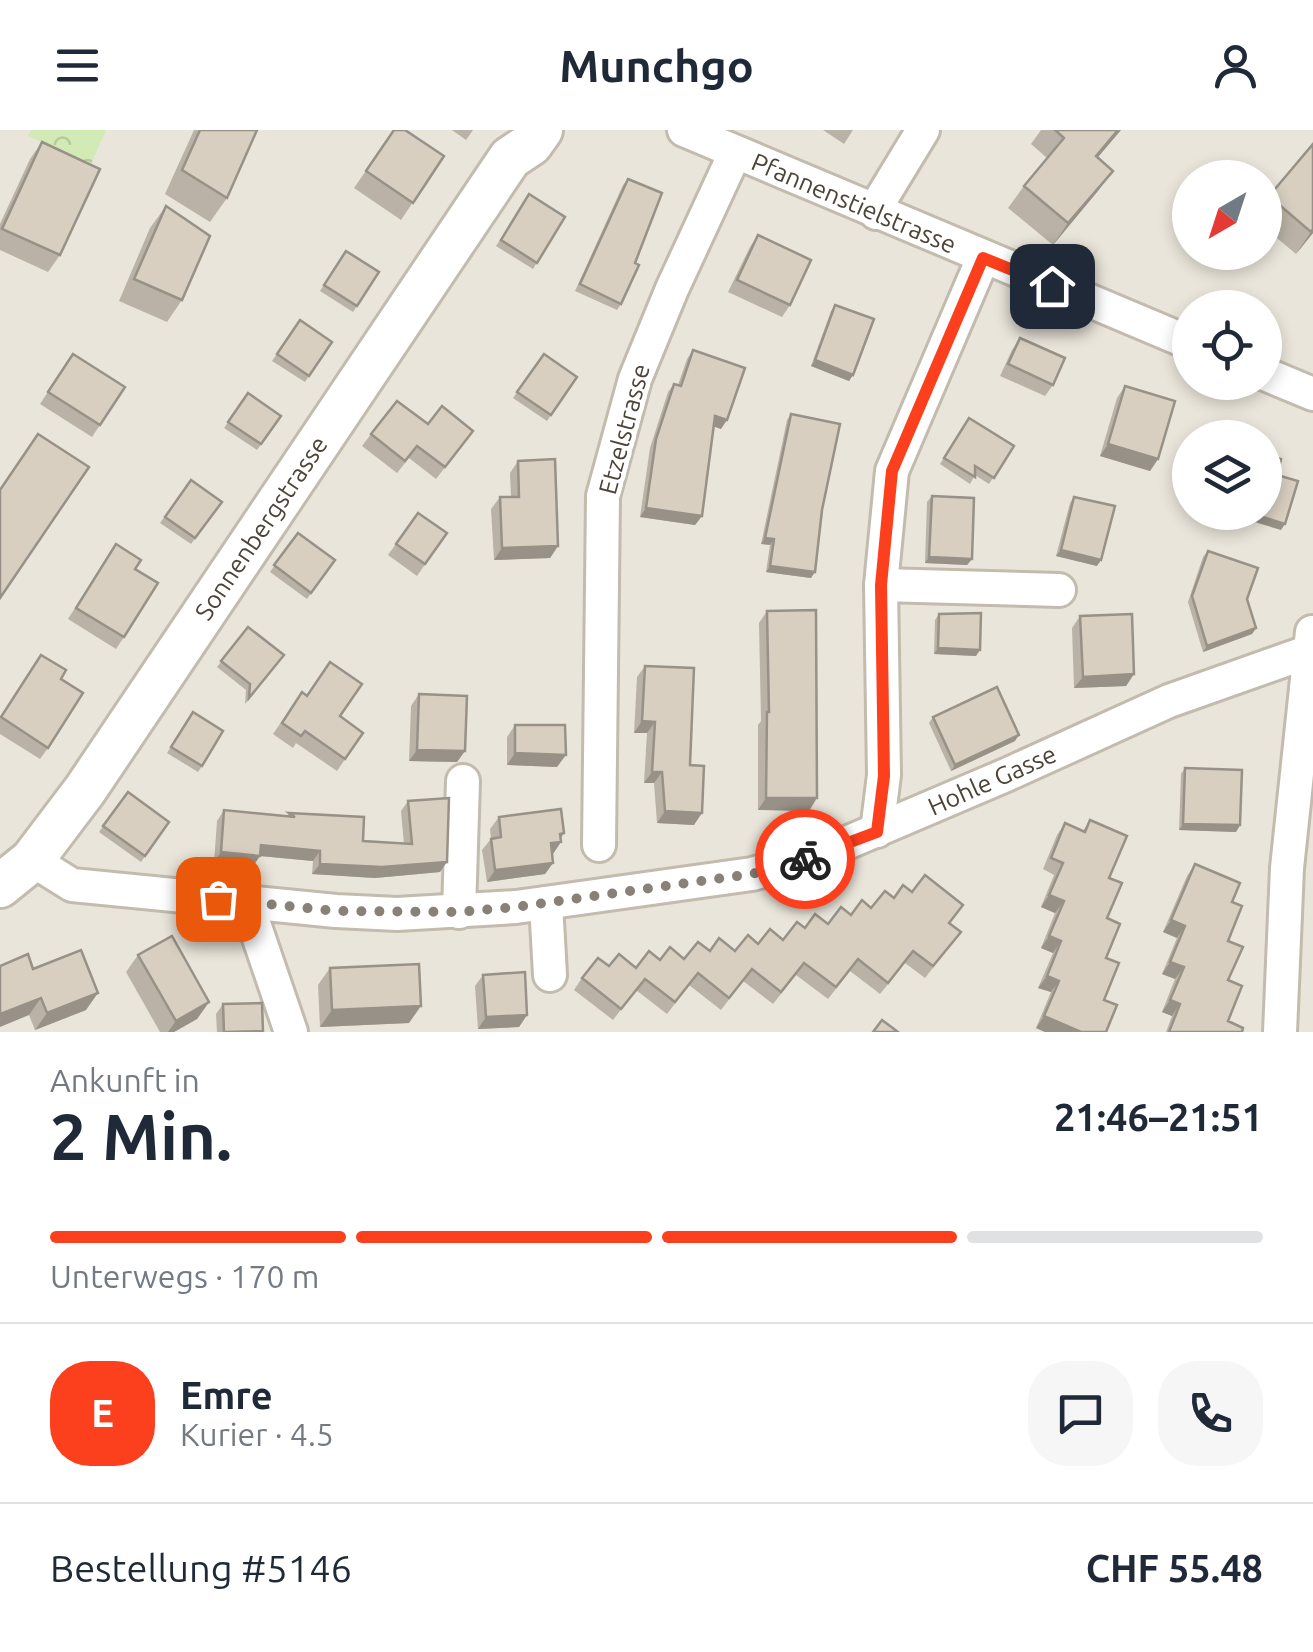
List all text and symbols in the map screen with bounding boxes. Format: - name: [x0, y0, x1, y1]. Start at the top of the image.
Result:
- icon: menu: [50, 38, 105, 93]
- icon: person: [1208, 38, 1263, 93]
- text: Munchgo: [559, 40, 754, 91]
- street label: Pfannenstielstrasse: [747, 147, 961, 259]
- north arrow: [1172, 160, 1282, 270]
- map controls: [1172, 160, 1282, 530]
- pin: [1010, 244, 1095, 329]
- icon: home: [1025, 259, 1080, 314]
- button: locate: [1172, 290, 1282, 400]
- street label: Etzelstrasse: [593, 361, 655, 497]
- button: layers: [1172, 420, 1282, 530]
- street label: Sonnenbergstrasse: [189, 431, 333, 625]
- street label: Hohle Gasse: [924, 739, 1060, 821]
- courier: [755, 809, 855, 909]
- icon: bike: [778, 832, 833, 887]
- pin: [176, 857, 261, 942]
- icon: bag: [191, 872, 246, 927]
- text: Ankunft in: [50, 1062, 200, 1098]
- text: 21:46–21:51: [1054, 1096, 1263, 1138]
- text: 2 Min.: [50, 1099, 232, 1172]
- text: Unterwegs · 170 m: [50, 1258, 319, 1294]
- button: chat: [1028, 1361, 1133, 1466]
- button: phone: [1158, 1361, 1263, 1466]
- text: Emre: [180, 1374, 273, 1416]
- text: E: [91, 1392, 114, 1434]
- text: Kurier · 4.5: [180, 1416, 334, 1452]
- text: Bestellung #5146: [50, 1547, 352, 1589]
- text: CHF 55.48: [1086, 1547, 1263, 1589]

